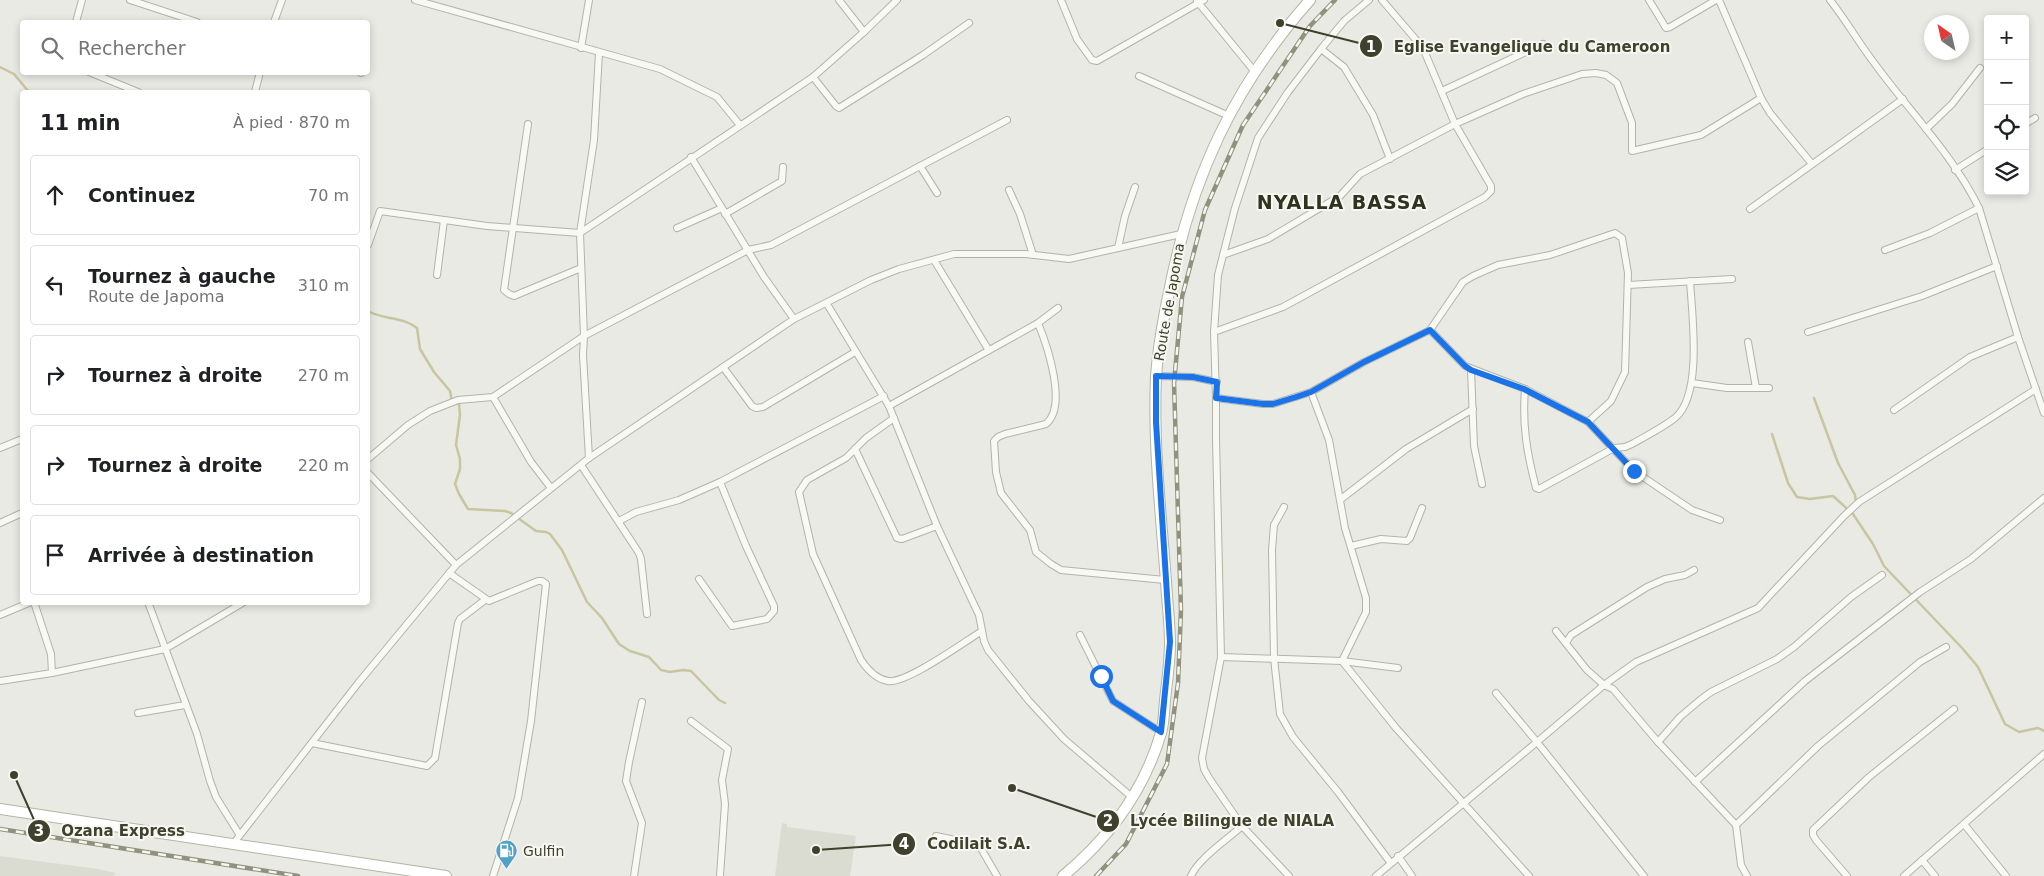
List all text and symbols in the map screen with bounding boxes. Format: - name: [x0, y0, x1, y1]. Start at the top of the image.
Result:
- north arrow: [1924, 15, 1969, 60]
- map controls: [1984, 15, 2029, 195]
- button: +: [1984, 15, 2029, 60]
- search box: [20, 20, 370, 75]
- callout: Eglise Evangelique du Cameroon: [1359, 31, 1680, 61]
- icon: search: [38, 34, 66, 62]
- text: Rechercher: [78, 37, 186, 59]
- text: 1: [1366, 38, 1376, 56]
- text: Eglise Evangelique du Cameroon: [1394, 38, 1670, 56]
- button: −: [1984, 60, 2029, 105]
- button: locate: [1984, 105, 2029, 150]
- text: 11 min: [40, 111, 121, 135]
- text: À pied · 870 m: [233, 113, 350, 132]
- button: layers: [1984, 150, 2029, 195]
- icon: ahead: [41, 181, 69, 209]
- text: Continuez: [88, 184, 195, 206]
- text: 70 m: [308, 186, 349, 205]
- district label: NYALLA BASSA: [1257, 191, 1427, 213]
- street label: Route de Japoma: [1151, 242, 1187, 362]
- text: Tournez à gauche: [88, 265, 276, 287]
- icon: left: [41, 271, 69, 299]
- text: 310 m: [298, 276, 349, 295]
- text: Route de Japoma: [88, 287, 224, 306]
- icon: right: [41, 361, 69, 389]
- text: Tournez à droite: [88, 364, 262, 386]
- text: 270 m: [298, 366, 349, 385]
- icon: right: [41, 451, 69, 479]
- text: Tournez à droite: [88, 454, 262, 476]
- text: 220 m: [298, 456, 349, 475]
- route end: [1623, 460, 1646, 483]
- icon: arrive: [41, 541, 69, 569]
- text: Arrivée à destination: [88, 544, 314, 566]
- route start: [1090, 665, 1113, 688]
- callout: Lycée Bilingue de NIALA: [1095, 806, 1344, 836]
- text: 2: [1103, 812, 1113, 830]
- text: Lycée Bilingue de NIALA: [1130, 812, 1334, 830]
- callout: Ozana Express: [26, 816, 195, 846]
- text: 3: [34, 822, 44, 840]
- text: Ozana Express: [61, 822, 185, 840]
- callout: Codilait S.A.: [891, 829, 1041, 859]
- text: 4: [899, 835, 909, 853]
- text: Codilait S.A.: [927, 835, 1031, 853]
- fuel station icon: Gulfin: [495, 839, 519, 870]
- place label: Gulfin: [523, 843, 564, 859]

